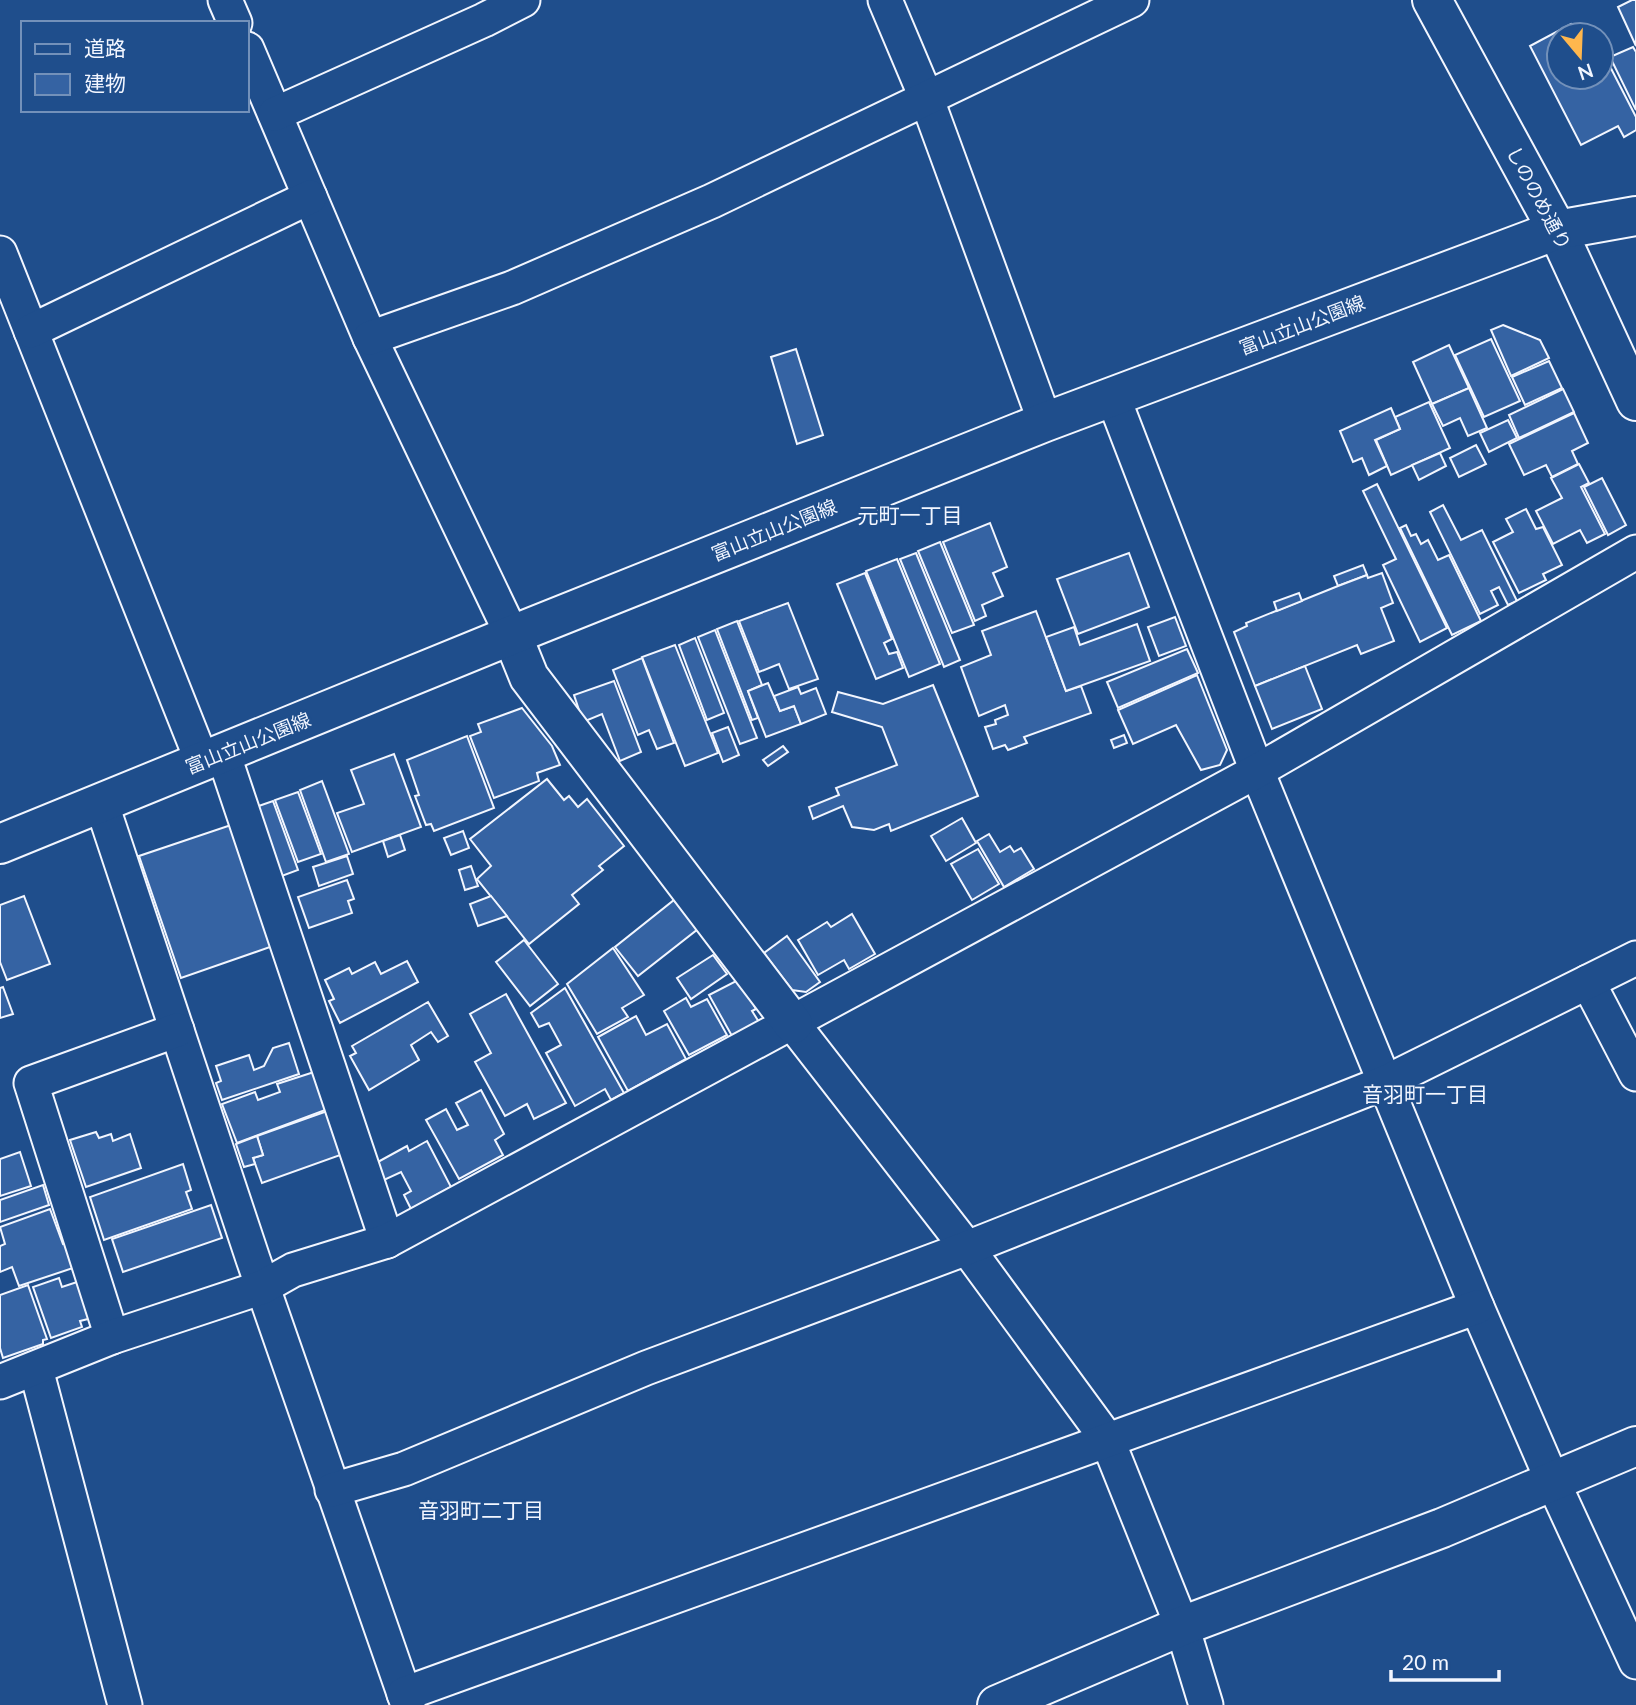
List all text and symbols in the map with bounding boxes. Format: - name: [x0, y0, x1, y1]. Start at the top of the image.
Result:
- legend: [21, 21, 248, 112]
- north arrow: [1545, 21, 1615, 91]
- text: 道路: [84, 35, 126, 60]
- text: N: [1575, 59, 1596, 86]
- text: 建物: [84, 70, 126, 95]
- street label: しののめ通り: [1503, 142, 1576, 253]
- street label: 富山立山公園線: [1236, 290, 1368, 359]
- street label: 富山立山公園線: [708, 494, 840, 565]
- district label: 元町一丁目: [858, 502, 963, 527]
- street label: 富山立山公園線: [182, 707, 314, 778]
- district label: 音羽町一丁目: [1362, 1081, 1488, 1106]
- district label: 音羽町二丁目: [418, 1497, 544, 1522]
- scale bar: [1391, 1638, 1500, 1682]
- text: 20 m: [1402, 1649, 1449, 1674]

